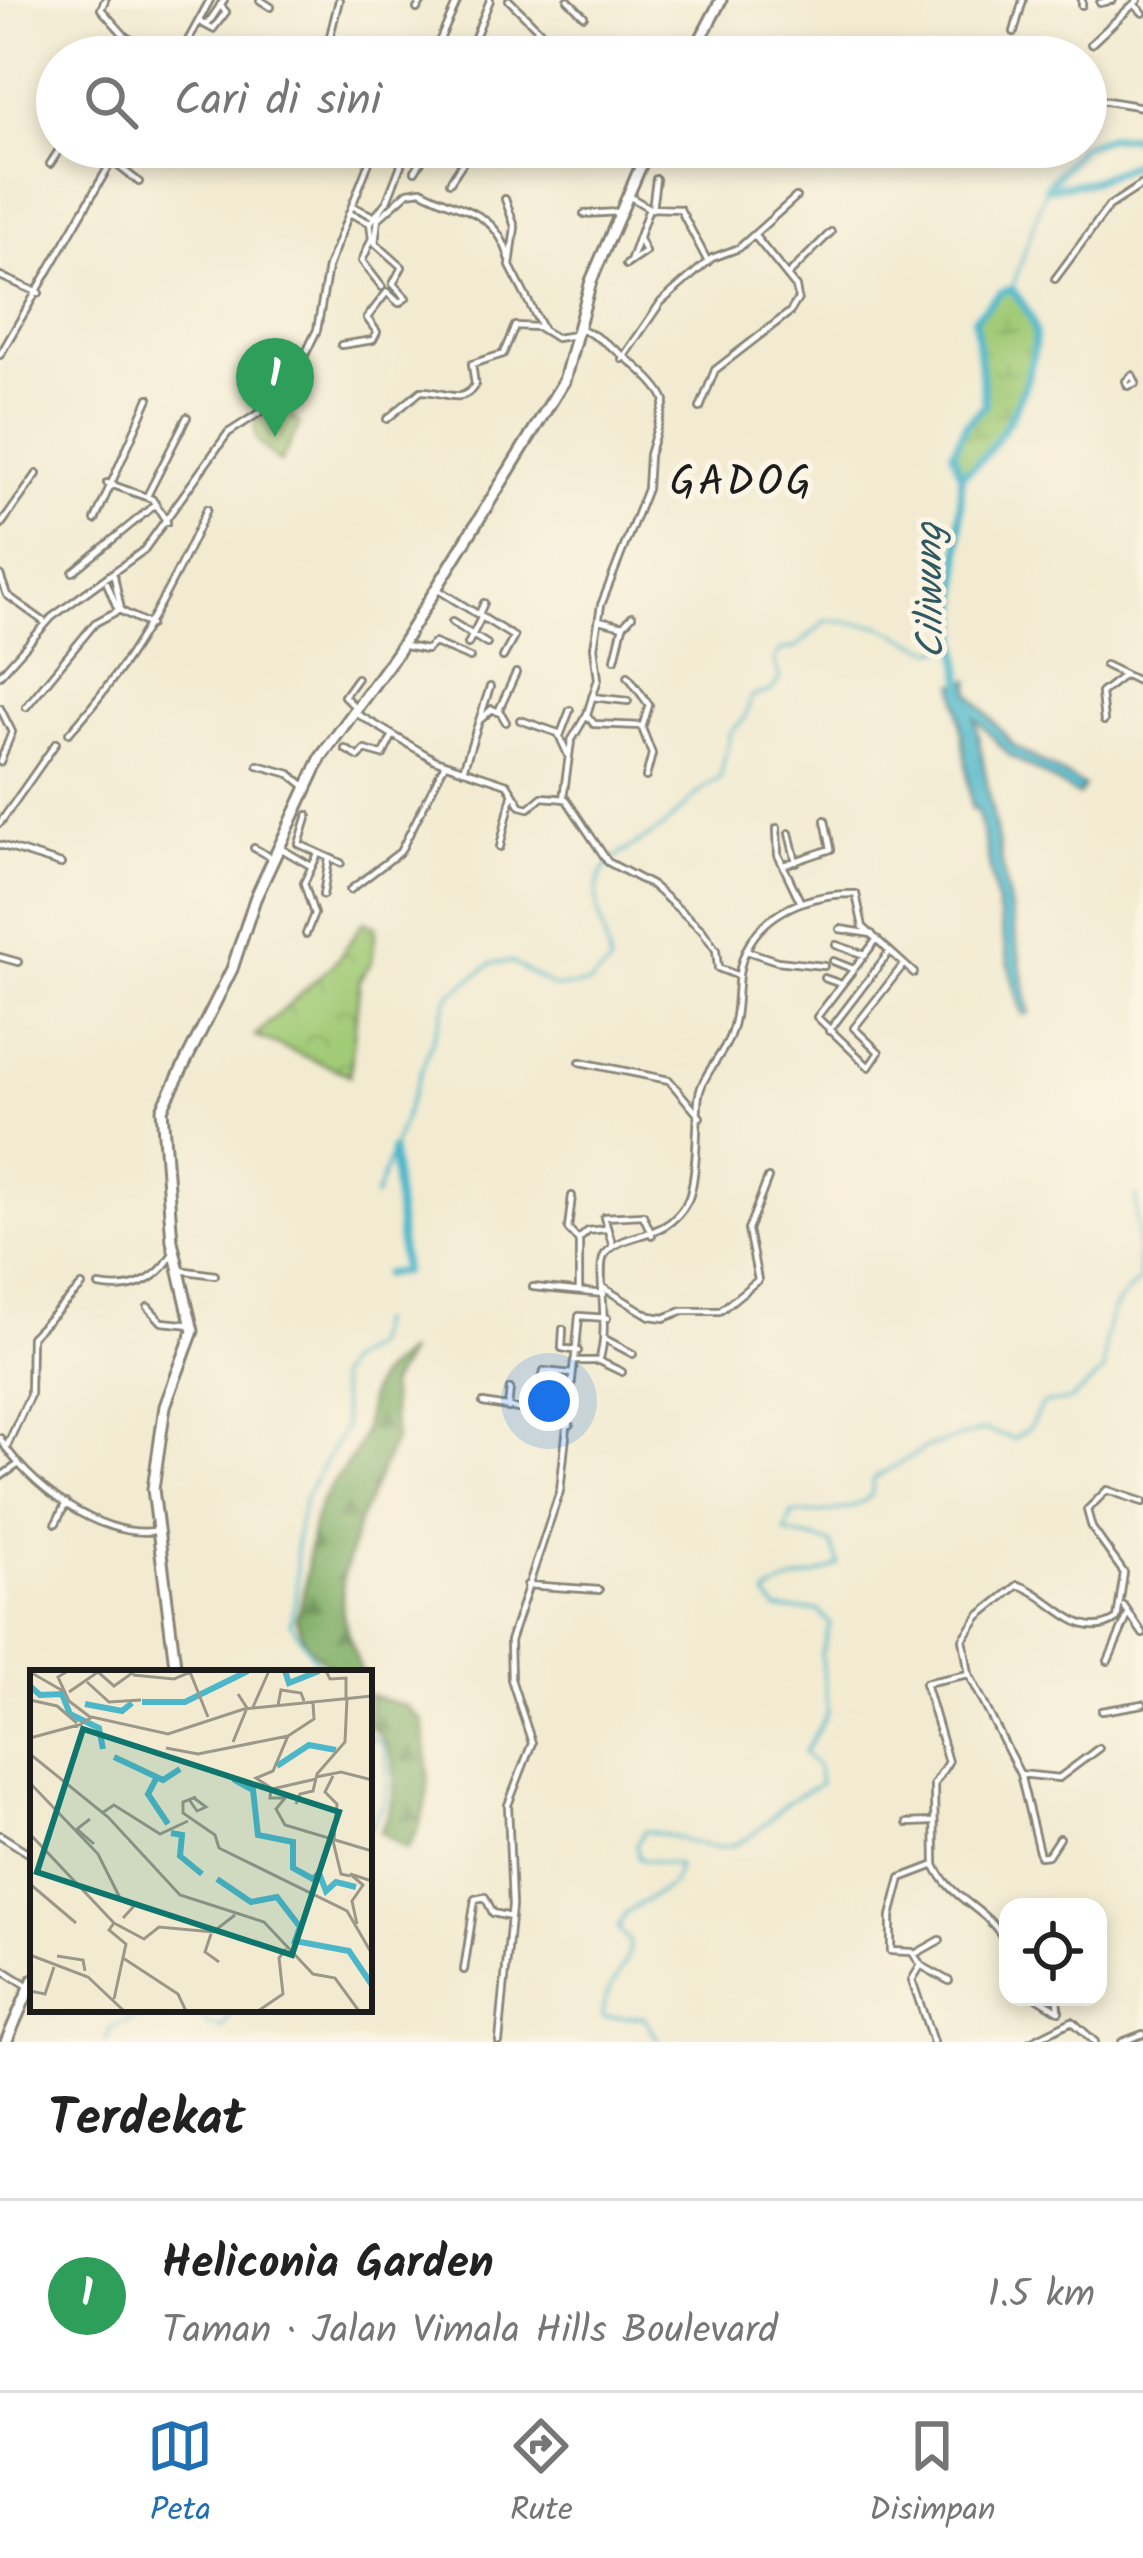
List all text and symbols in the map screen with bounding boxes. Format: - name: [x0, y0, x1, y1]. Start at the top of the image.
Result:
- search box: [36, 36, 1107, 168]
- text: Cari di sini: [174, 66, 382, 138]
- icon: search: [78, 69, 144, 135]
- pin: 1: [236, 338, 314, 437]
- district label: GADOG: [670, 450, 814, 517]
- water label: Ciliwung: [900, 520, 964, 659]
- your location: [519, 1371, 579, 1431]
- inset map: [30, 1670, 372, 2012]
- map controls: [999, 1898, 1107, 2006]
- button: locate: [999, 1898, 1107, 2006]
- text: Terdekat: [48, 2080, 246, 2161]
- text: Heliconia Garden: [162, 2229, 494, 2301]
- text: 1: [81, 2265, 93, 2327]
- text: 1.5 km: [988, 2265, 1095, 2327]
- text: Taman · Jalan Vimala Hills Boulevard: [162, 2301, 778, 2363]
- tab: Peta: [147, 2413, 213, 2538]
- tab: Rute: [508, 2413, 574, 2538]
- tab: Disimpan: [869, 2413, 996, 2538]

